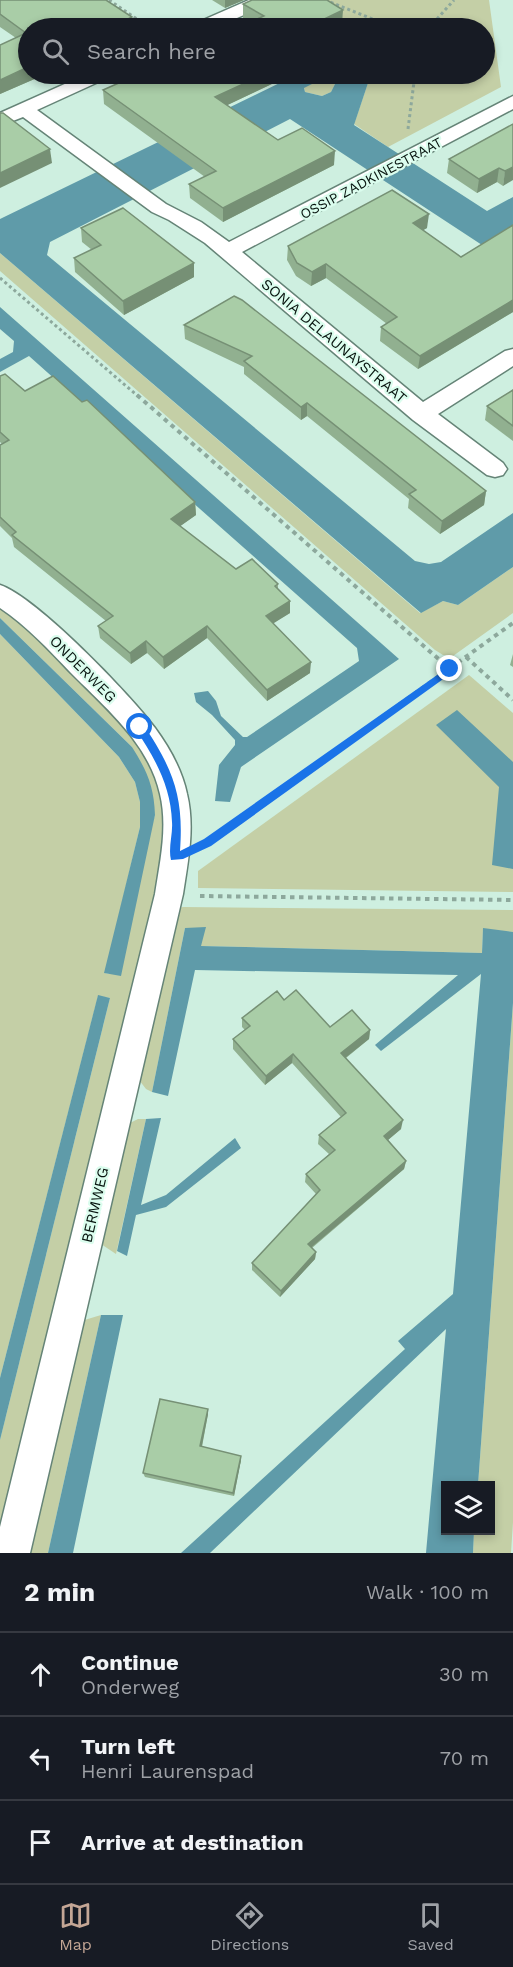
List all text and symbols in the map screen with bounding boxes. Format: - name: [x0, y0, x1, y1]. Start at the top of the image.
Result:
- search box: [18, 18, 495, 84]
- icon: search: [39, 35, 72, 68]
- text: Search here: [87, 39, 216, 64]
- street label: OSSIP ZADKINESTRAAT: [297, 134, 445, 222]
- street label: SONIA DELAUNAYSTRAAT: [258, 275, 410, 407]
- street label: ONDERWEG: [46, 632, 120, 706]
- route end: [436, 655, 462, 681]
- route start: [126, 713, 152, 739]
- street label: BERMWEG: [78, 1166, 112, 1244]
- map controls: [441, 1481, 495, 1535]
- button: layers: [441, 1481, 495, 1535]
- text: 2 min: [24, 1577, 95, 1607]
- text: Walk · 100 m: [366, 1580, 489, 1604]
- text: Continue: [81, 1650, 179, 1675]
- icon: ahead: [24, 1658, 57, 1691]
- text: 30 m: [439, 1662, 489, 1686]
- text: Onderweg: [81, 1675, 179, 1699]
- text: Turn left: [81, 1734, 175, 1759]
- icon: left: [24, 1742, 57, 1775]
- text: 70 m: [440, 1746, 489, 1770]
- text: Henri Laurenspad: [81, 1759, 254, 1783]
- icon: arrive: [24, 1826, 57, 1859]
- text: Arrive at destination: [81, 1830, 304, 1855]
- tab: Map: [59, 1899, 92, 1954]
- tab: Directions: [210, 1899, 289, 1954]
- tab: Saved: [407, 1899, 454, 1954]

